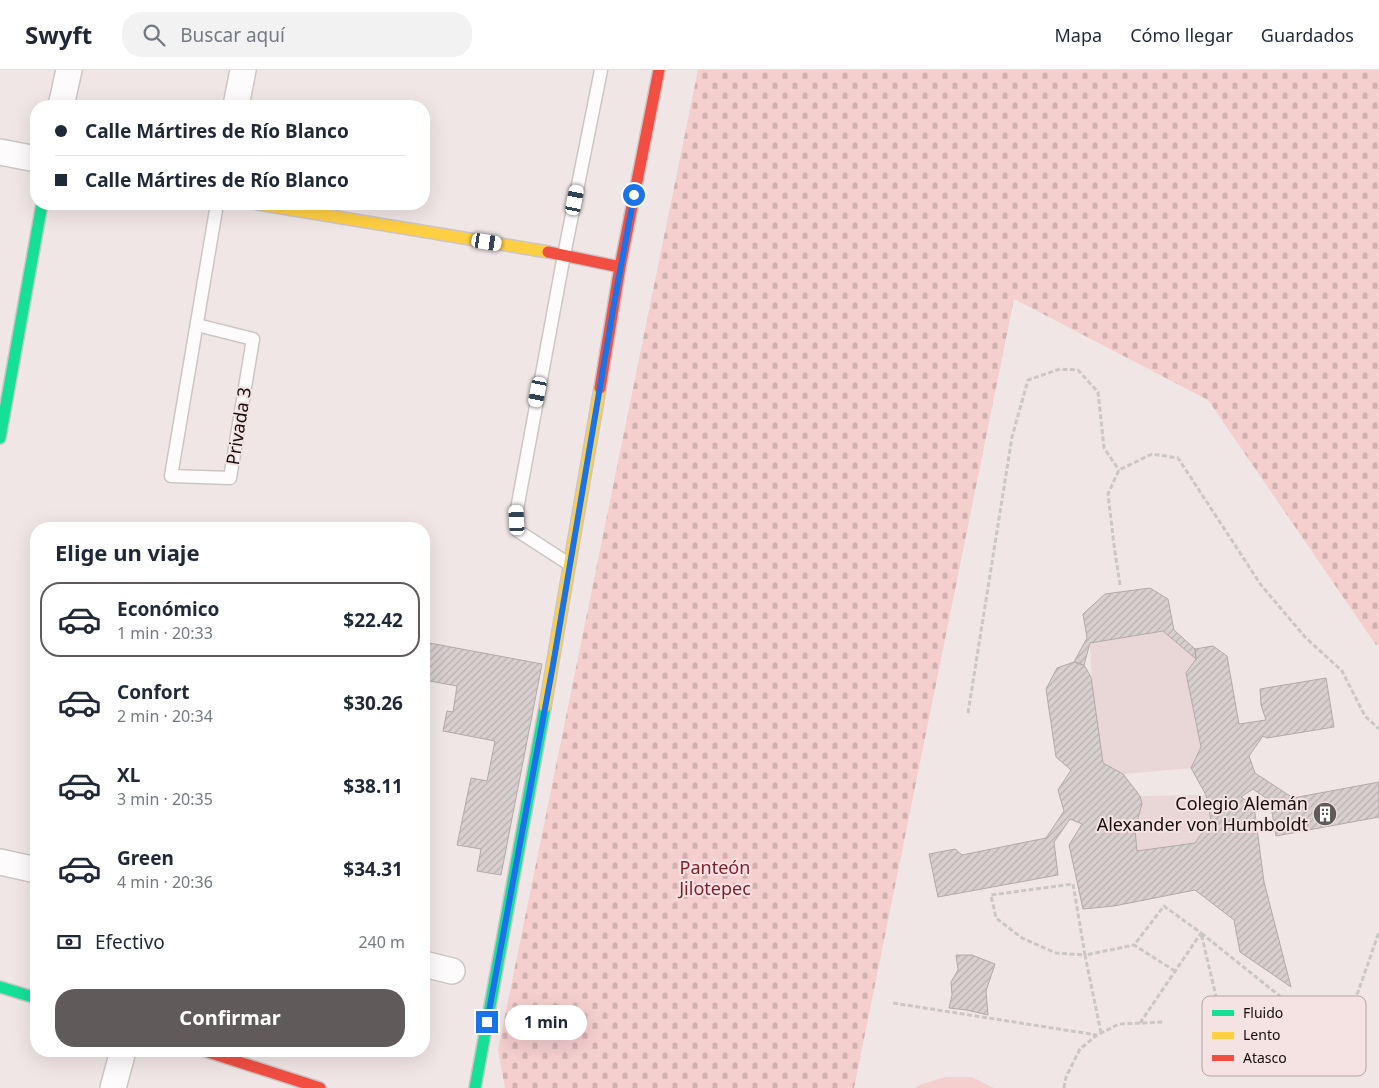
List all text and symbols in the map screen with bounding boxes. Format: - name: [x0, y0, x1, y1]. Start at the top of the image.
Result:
- search box: [122, 12, 472, 57]
- text: Swyft: [25, 18, 92, 51]
- icon: search: [140, 21, 168, 49]
- text: Buscar aquí: [180, 22, 285, 48]
- text: Mapa: [1055, 23, 1102, 47]
- text: Cómo llegar: [1130, 23, 1233, 47]
- text: Guardados: [1261, 23, 1354, 47]
- text: Calle Mártires de Río Blanco: [85, 118, 349, 144]
- text: Calle Mártires de Río Blanco: [85, 167, 349, 193]
- car: [564, 184, 585, 216]
- route start: [623, 184, 645, 206]
- car: [471, 232, 502, 252]
- car: [527, 376, 548, 408]
- street label: Privada 3: [220, 385, 256, 466]
- car: [508, 505, 525, 535]
- text: Elige un viaje: [55, 537, 200, 567]
- text: Económico: [117, 596, 219, 622]
- icon: car: [57, 597, 102, 642]
- text: $22.42: [343, 607, 403, 633]
- text: 1 min · 20:33: [117, 622, 213, 644]
- text: Confort: [117, 679, 189, 705]
- icon: car: [57, 680, 102, 725]
- text: $30.26: [343, 690, 403, 716]
- text: 2 min · 20:34: [117, 705, 213, 727]
- text: XL: [117, 762, 140, 788]
- icon: car: [57, 763, 102, 808]
- text: $38.11: [343, 773, 403, 799]
- text: 3 min · 20:35: [117, 788, 213, 810]
- place label: Colegio Alemán Alexander von Humboldt: [1097, 791, 1308, 836]
- building icon: Colegio Alemán Alexander von Humboldt: [1312, 801, 1338, 827]
- text: Green: [117, 845, 174, 871]
- icon: car: [57, 846, 102, 891]
- park label: Panteón Jilotepec: [677, 855, 751, 900]
- text: $34.31: [343, 856, 403, 882]
- text: 4 min · 20:36: [117, 871, 213, 893]
- icon: cash: [55, 928, 83, 956]
- text: Efectivo: [95, 929, 165, 955]
- text: 240 m: [358, 931, 405, 953]
- button: Confirmar: [55, 989, 405, 1047]
- legend: [1202, 996, 1366, 1076]
- text: Fluido: [1243, 1003, 1283, 1022]
- callout: 1 min: [504, 1004, 587, 1040]
- route end: [476, 1011, 498, 1033]
- text: 1 min: [524, 1011, 568, 1033]
- text: Lento: [1243, 1025, 1280, 1044]
- text: Atasco: [1243, 1048, 1287, 1067]

